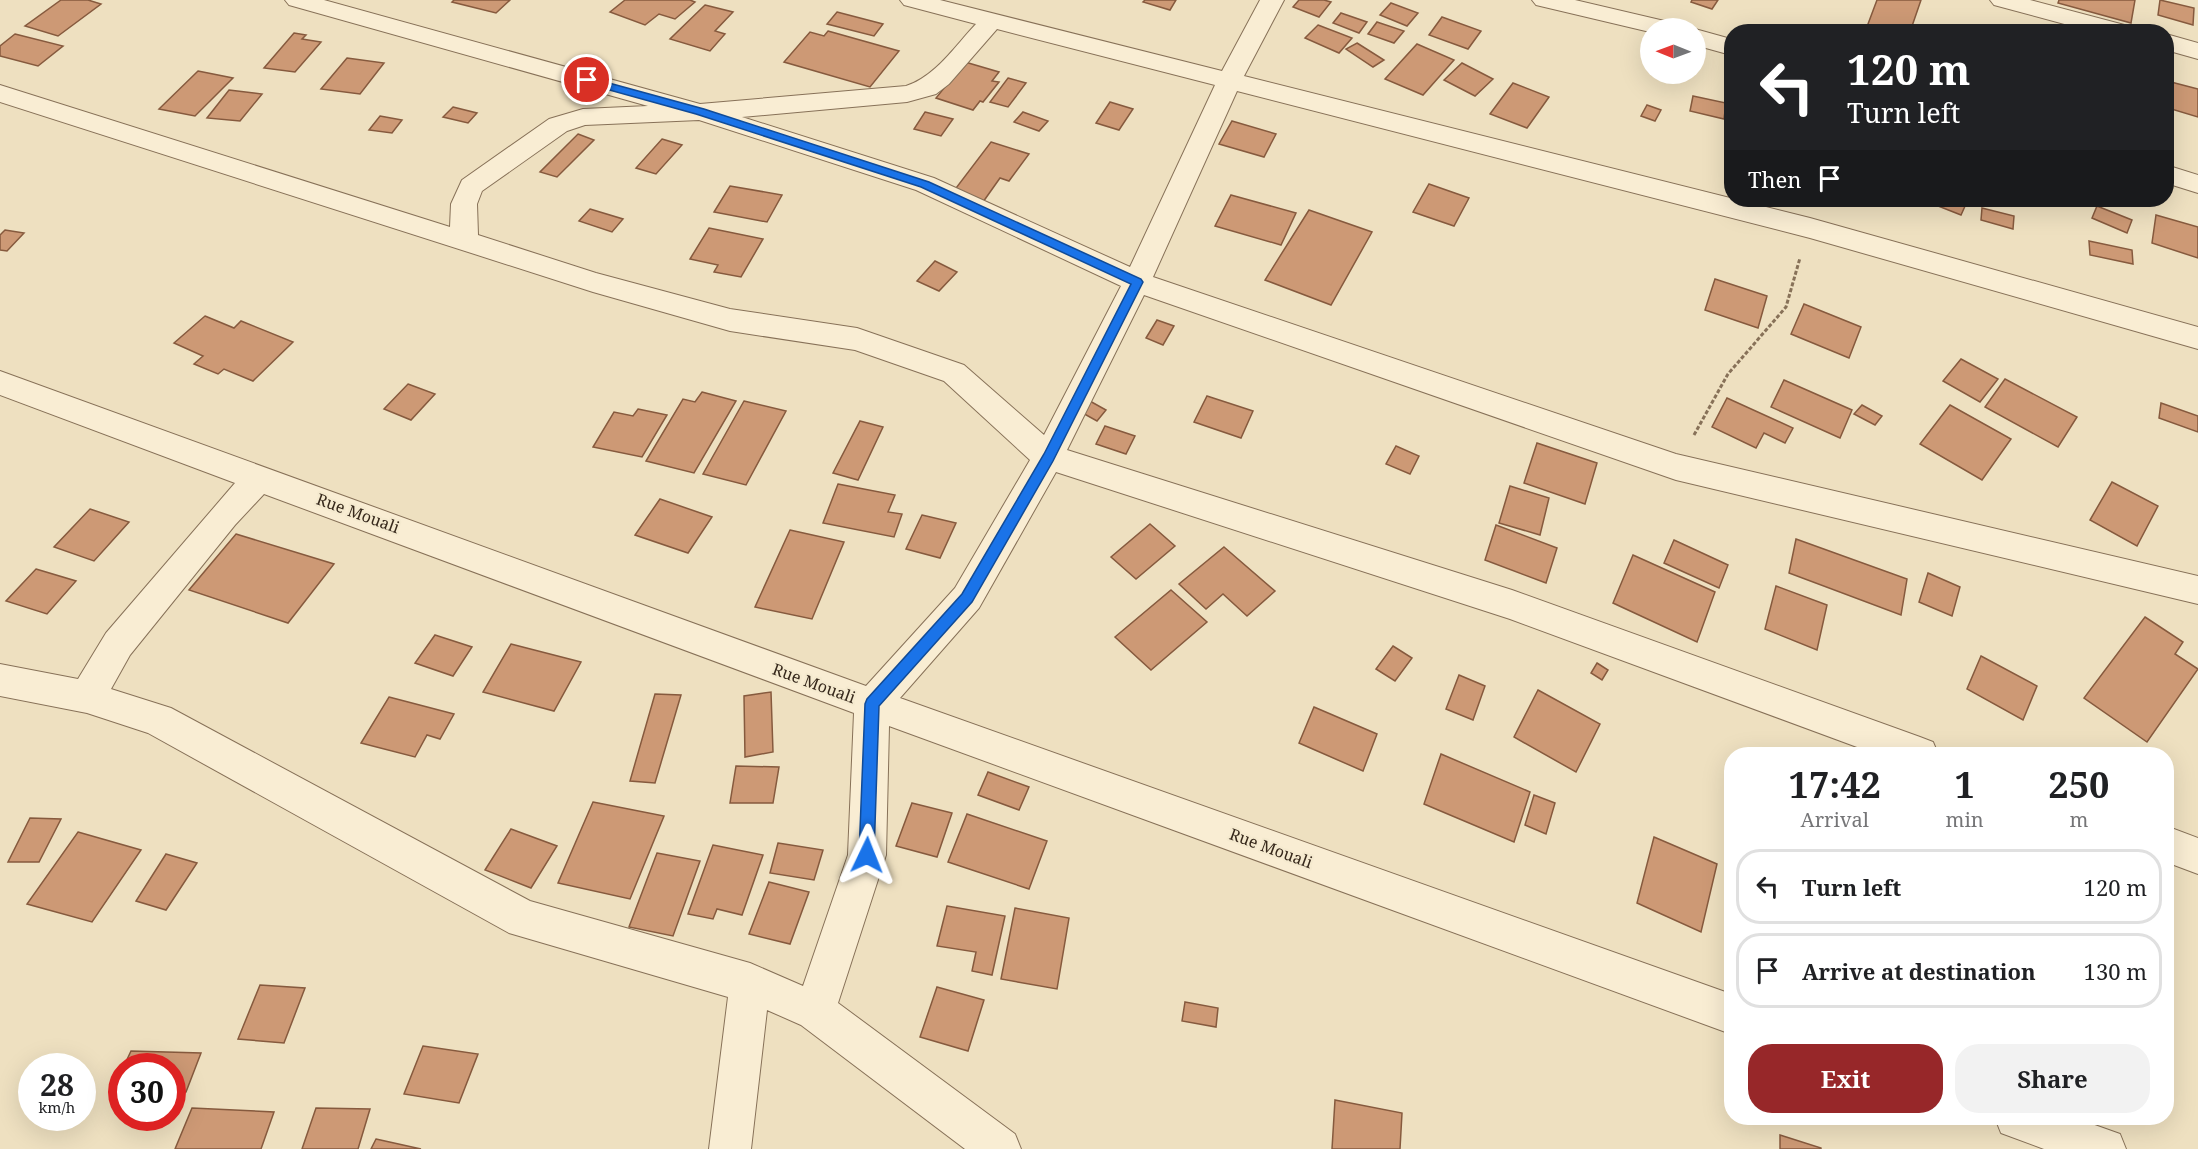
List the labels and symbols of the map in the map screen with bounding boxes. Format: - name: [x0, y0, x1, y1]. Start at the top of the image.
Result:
- north arrow: [1640, 18, 1706, 84]
- pin: [561, 54, 612, 105]
- street label: Rue Mouali: [313, 488, 403, 538]
- street label: Rue Mouali: [769, 658, 859, 708]
- position arrow: [835, 823, 899, 887]
- street label: Rue Mouali: [1226, 823, 1316, 873]
- speed limit sign: 30: [108, 1053, 186, 1131]

